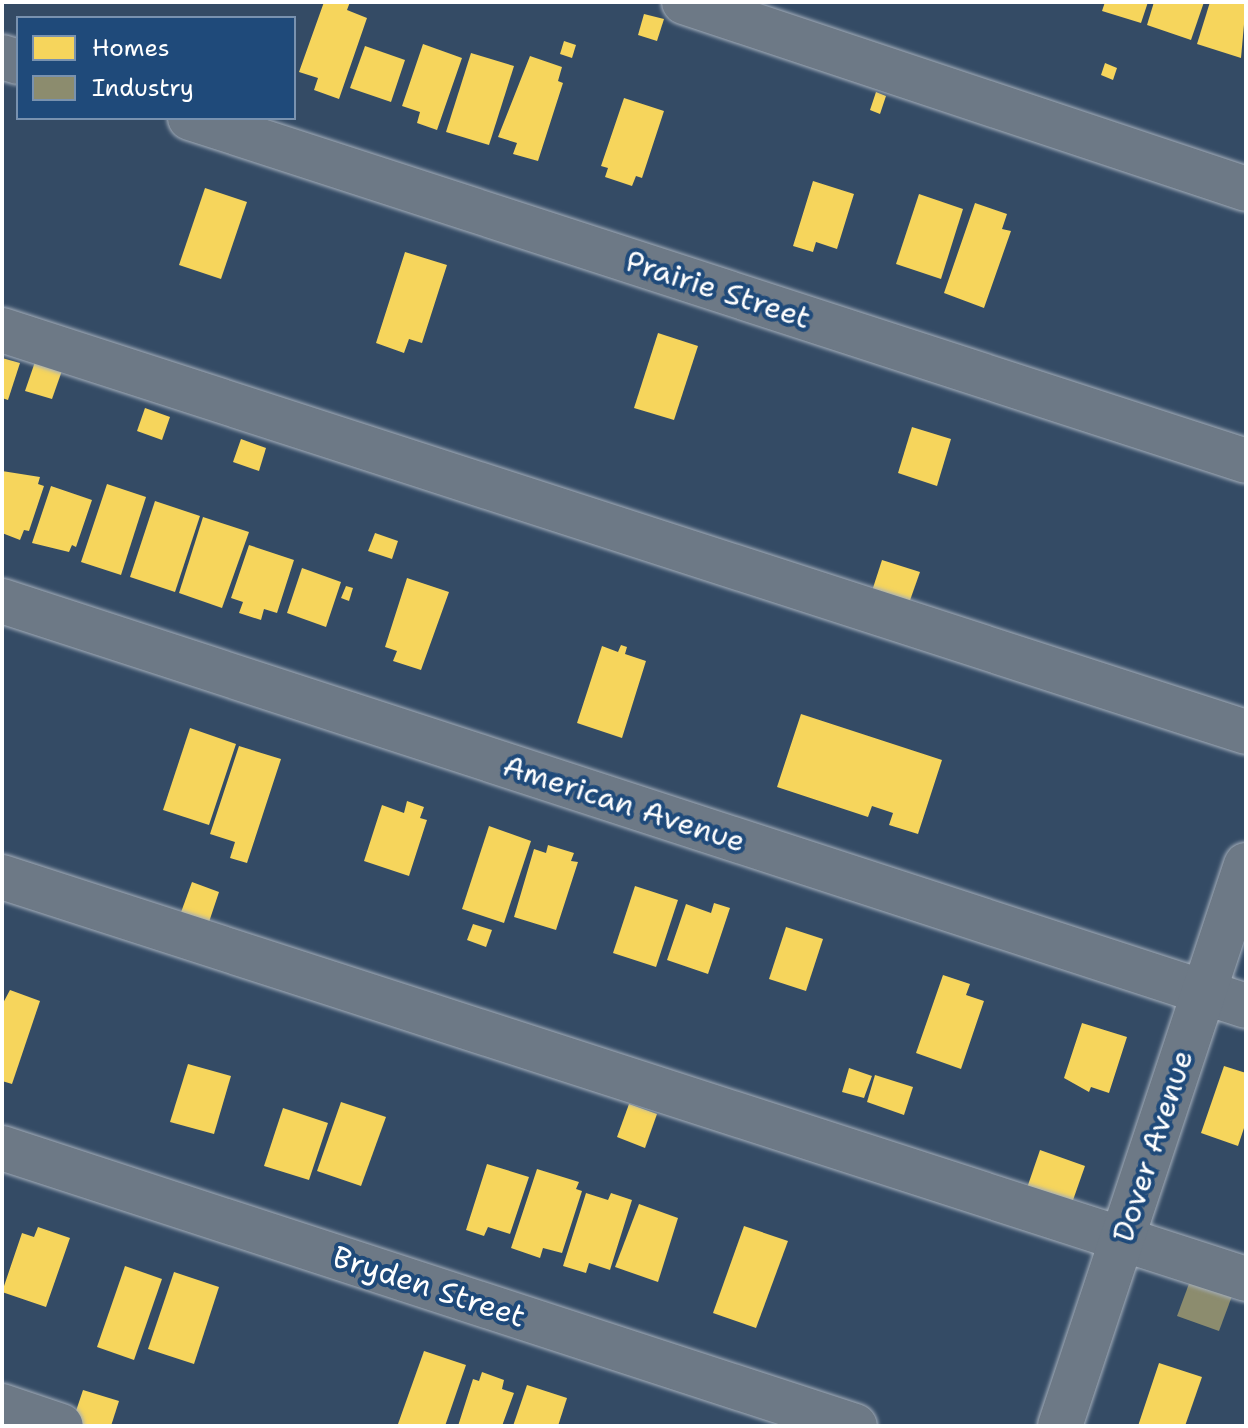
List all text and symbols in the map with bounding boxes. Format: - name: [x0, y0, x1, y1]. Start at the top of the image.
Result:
- legend: [16, 16, 296, 120]
- text: Homes: [92, 32, 170, 64]
- text: Industry: [92, 72, 194, 104]
- street label: Prairie Street: [621, 243, 815, 337]
- street label: American Avenue: [498, 748, 750, 860]
- street label: Dover Avenue: [1105, 1046, 1201, 1246]
- street label: Bryden Street: [328, 1239, 530, 1335]

